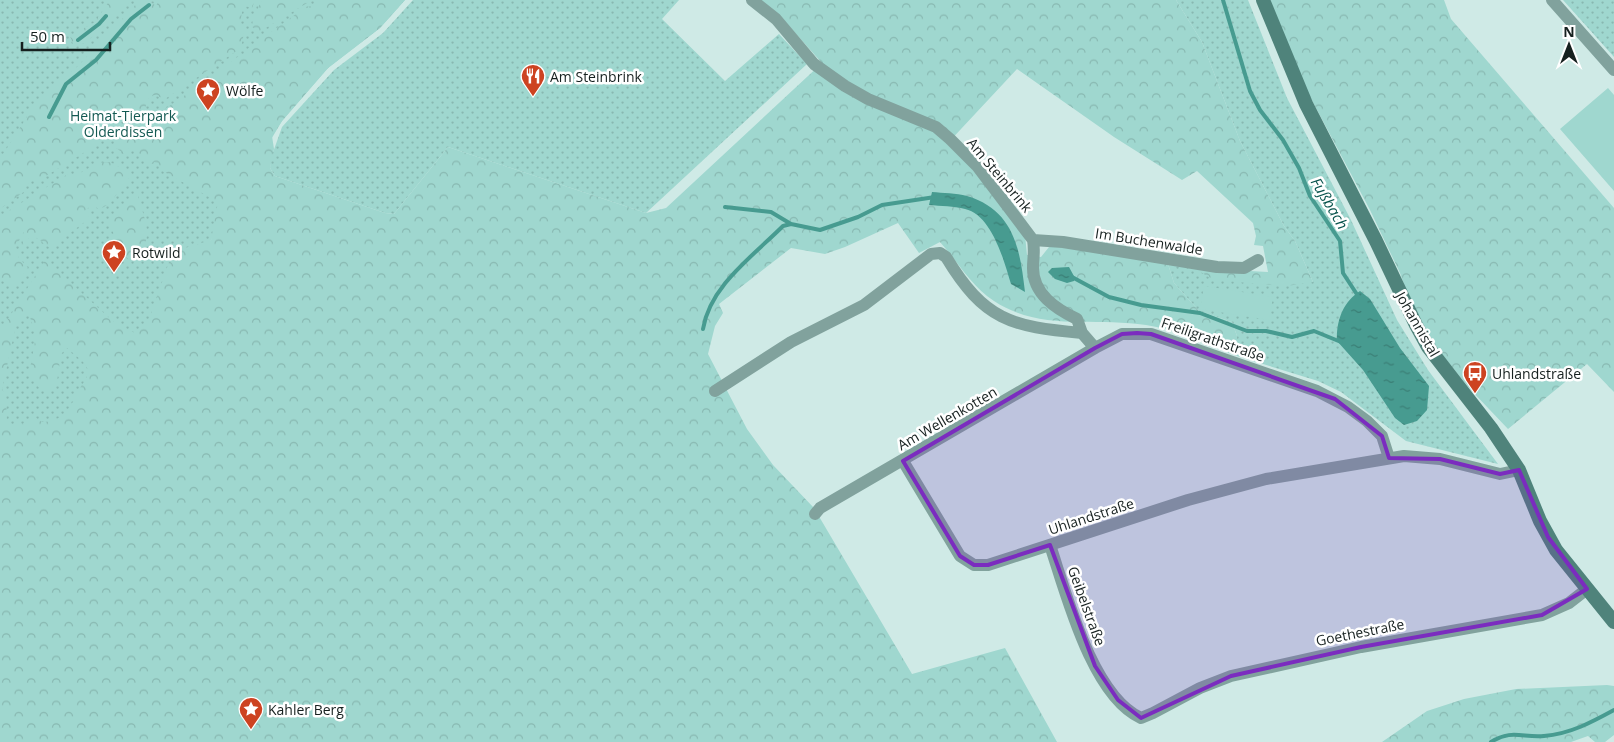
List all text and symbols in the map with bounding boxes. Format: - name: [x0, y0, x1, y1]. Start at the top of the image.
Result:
- scale bar: [22, 20, 110, 52]
- north arrow: [1544, 20, 1594, 70]
- text: N: [1563, 22, 1575, 41]
- text: 50 m: [30, 26, 65, 46]
- restaurant icon: Am Steinbrink: [520, 63, 546, 97]
- place label: Am Steinbrink: [550, 67, 643, 86]
- place icon: Wölfe: [195, 77, 221, 111]
- place label: Wölfe: [226, 81, 264, 100]
- park label: Heimat-Tierpark Olderdissen: [70, 106, 177, 141]
- street label: Am Steinbrink: [963, 134, 1037, 217]
- water label: Fußbach: [1307, 173, 1353, 233]
- street label: Im Buchenwalde: [1094, 223, 1204, 259]
- place icon: Rotwild: [101, 239, 127, 273]
- place label: Rotwild: [132, 243, 181, 262]
- street label: Johannistal: [1391, 286, 1444, 360]
- street label: Freiligrathstraße: [1159, 312, 1267, 366]
- bus stop icon: Uhlandstraße: [1462, 360, 1488, 394]
- place label: Uhlandstraße: [1492, 364, 1581, 383]
- street label: Am Wellenkotten: [894, 382, 1000, 454]
- street label: Uhlandstraße: [1046, 493, 1136, 539]
- street label: Geibelstraße: [1064, 564, 1110, 649]
- street label: Goethestraße: [1314, 614, 1406, 650]
- place icon: Kahler Berg: [238, 696, 264, 730]
- place label: Kahler Berg: [268, 700, 344, 719]

